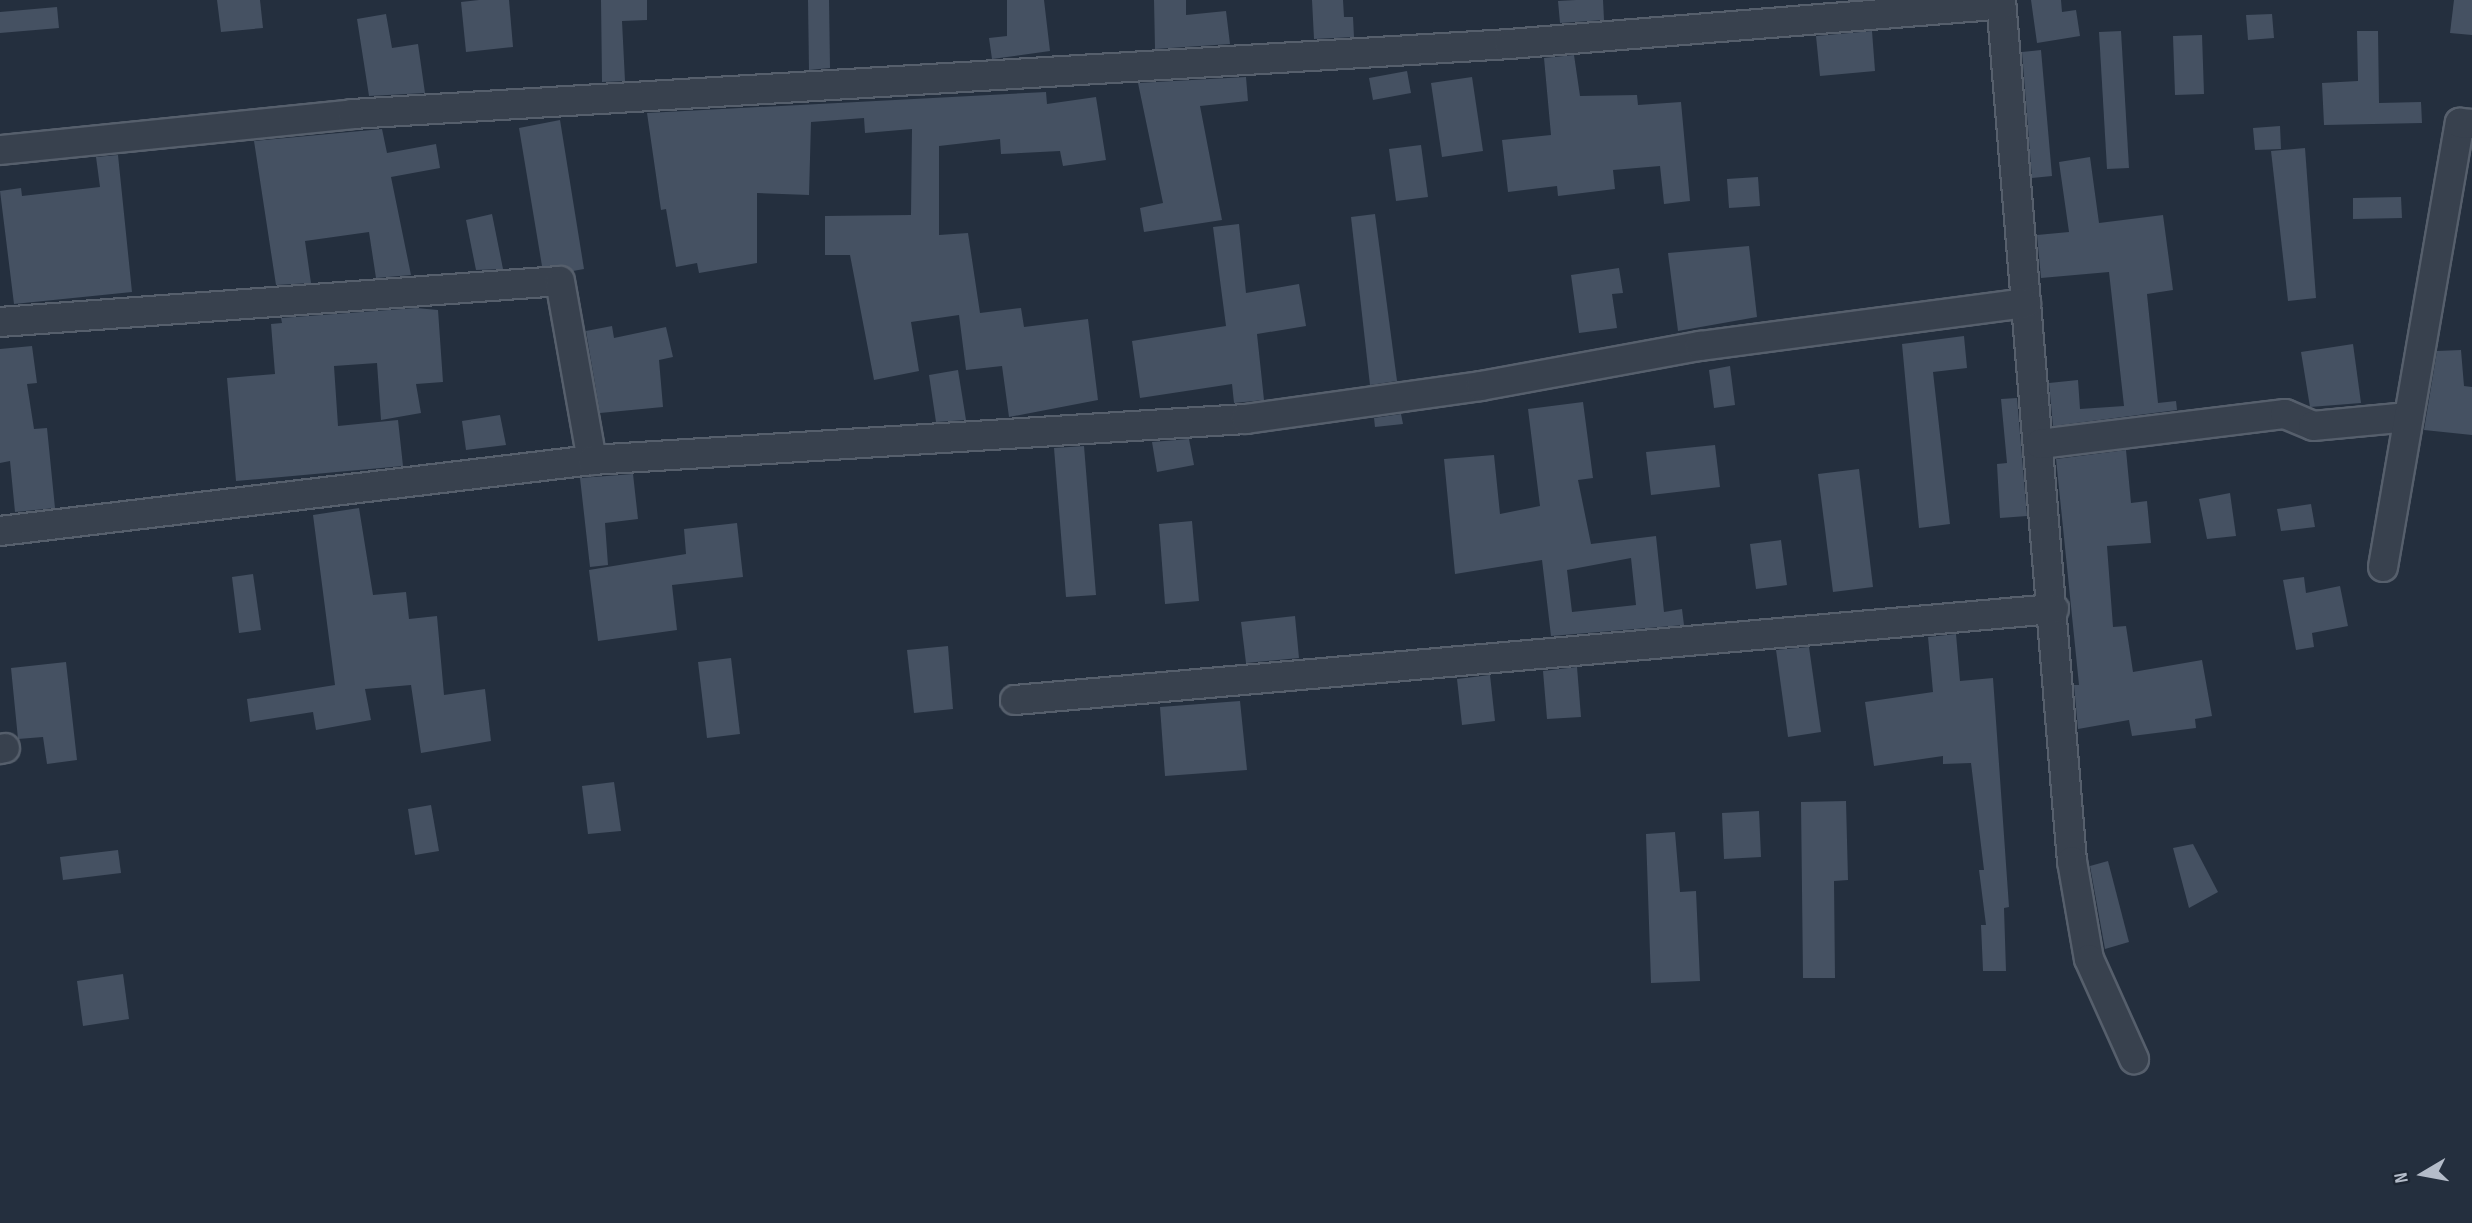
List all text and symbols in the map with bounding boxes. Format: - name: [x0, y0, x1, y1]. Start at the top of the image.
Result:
- north arrow: [2388, 1139, 2458, 1209]
- text: N: [2390, 1171, 2414, 1185]

